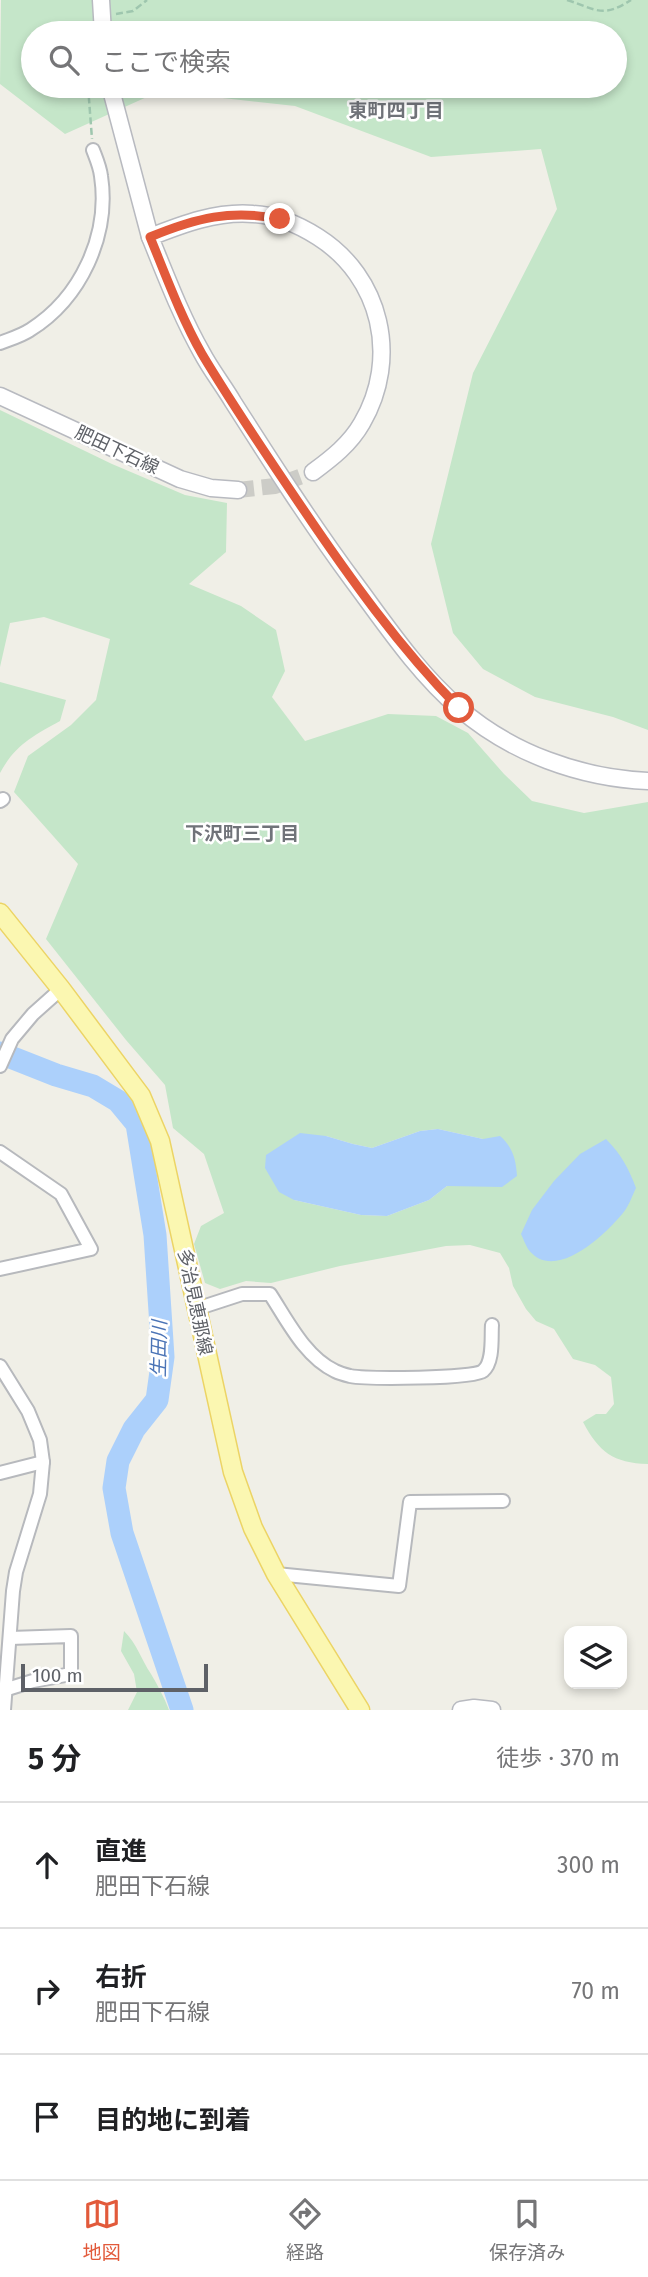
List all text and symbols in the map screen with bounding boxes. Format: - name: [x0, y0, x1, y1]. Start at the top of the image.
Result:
- search box: [21, 21, 627, 98]
- icon: search: [45, 41, 83, 79]
- text: ここで検索: [101, 47, 231, 78]
- district label: 東町四丁目: [348, 99, 444, 122]
- route end: [264, 203, 295, 234]
- street label: 肥田下石線: [72, 421, 162, 479]
- route start: [443, 692, 474, 723]
- district label: 下沢町三丁目: [185, 822, 299, 845]
- street label: 多治見恵那線: [173, 1247, 217, 1357]
- water label: 生田川: [147, 1318, 171, 1378]
- map controls: [564, 1626, 627, 1689]
- button: layers: [564, 1626, 627, 1689]
- scale bar: [21, 1661, 208, 1693]
- text: 100 m: [32, 1664, 83, 1687]
- text: 5 分: [28, 1741, 81, 1777]
- text: 徒歩 · 370 m: [496, 1744, 620, 1772]
- text: 直進: [95, 1836, 147, 1867]
- icon: ahead: [28, 1846, 66, 1884]
- text: 300 m: [557, 1851, 620, 1879]
- text: 肥田下石線: [95, 1872, 210, 1900]
- text: 右折: [95, 1962, 147, 1993]
- icon: right: [28, 1972, 66, 2010]
- text: 70 m: [571, 1977, 620, 2005]
- text: 肥田下石線: [95, 1998, 210, 2026]
- icon: arrive: [28, 2098, 66, 2136]
- text: 目的地に到着: [95, 2105, 251, 2136]
- tab: 地図: [83, 2195, 121, 2264]
- tab: 経路: [286, 2195, 324, 2264]
- tab: 保存済み: [489, 2195, 565, 2264]

